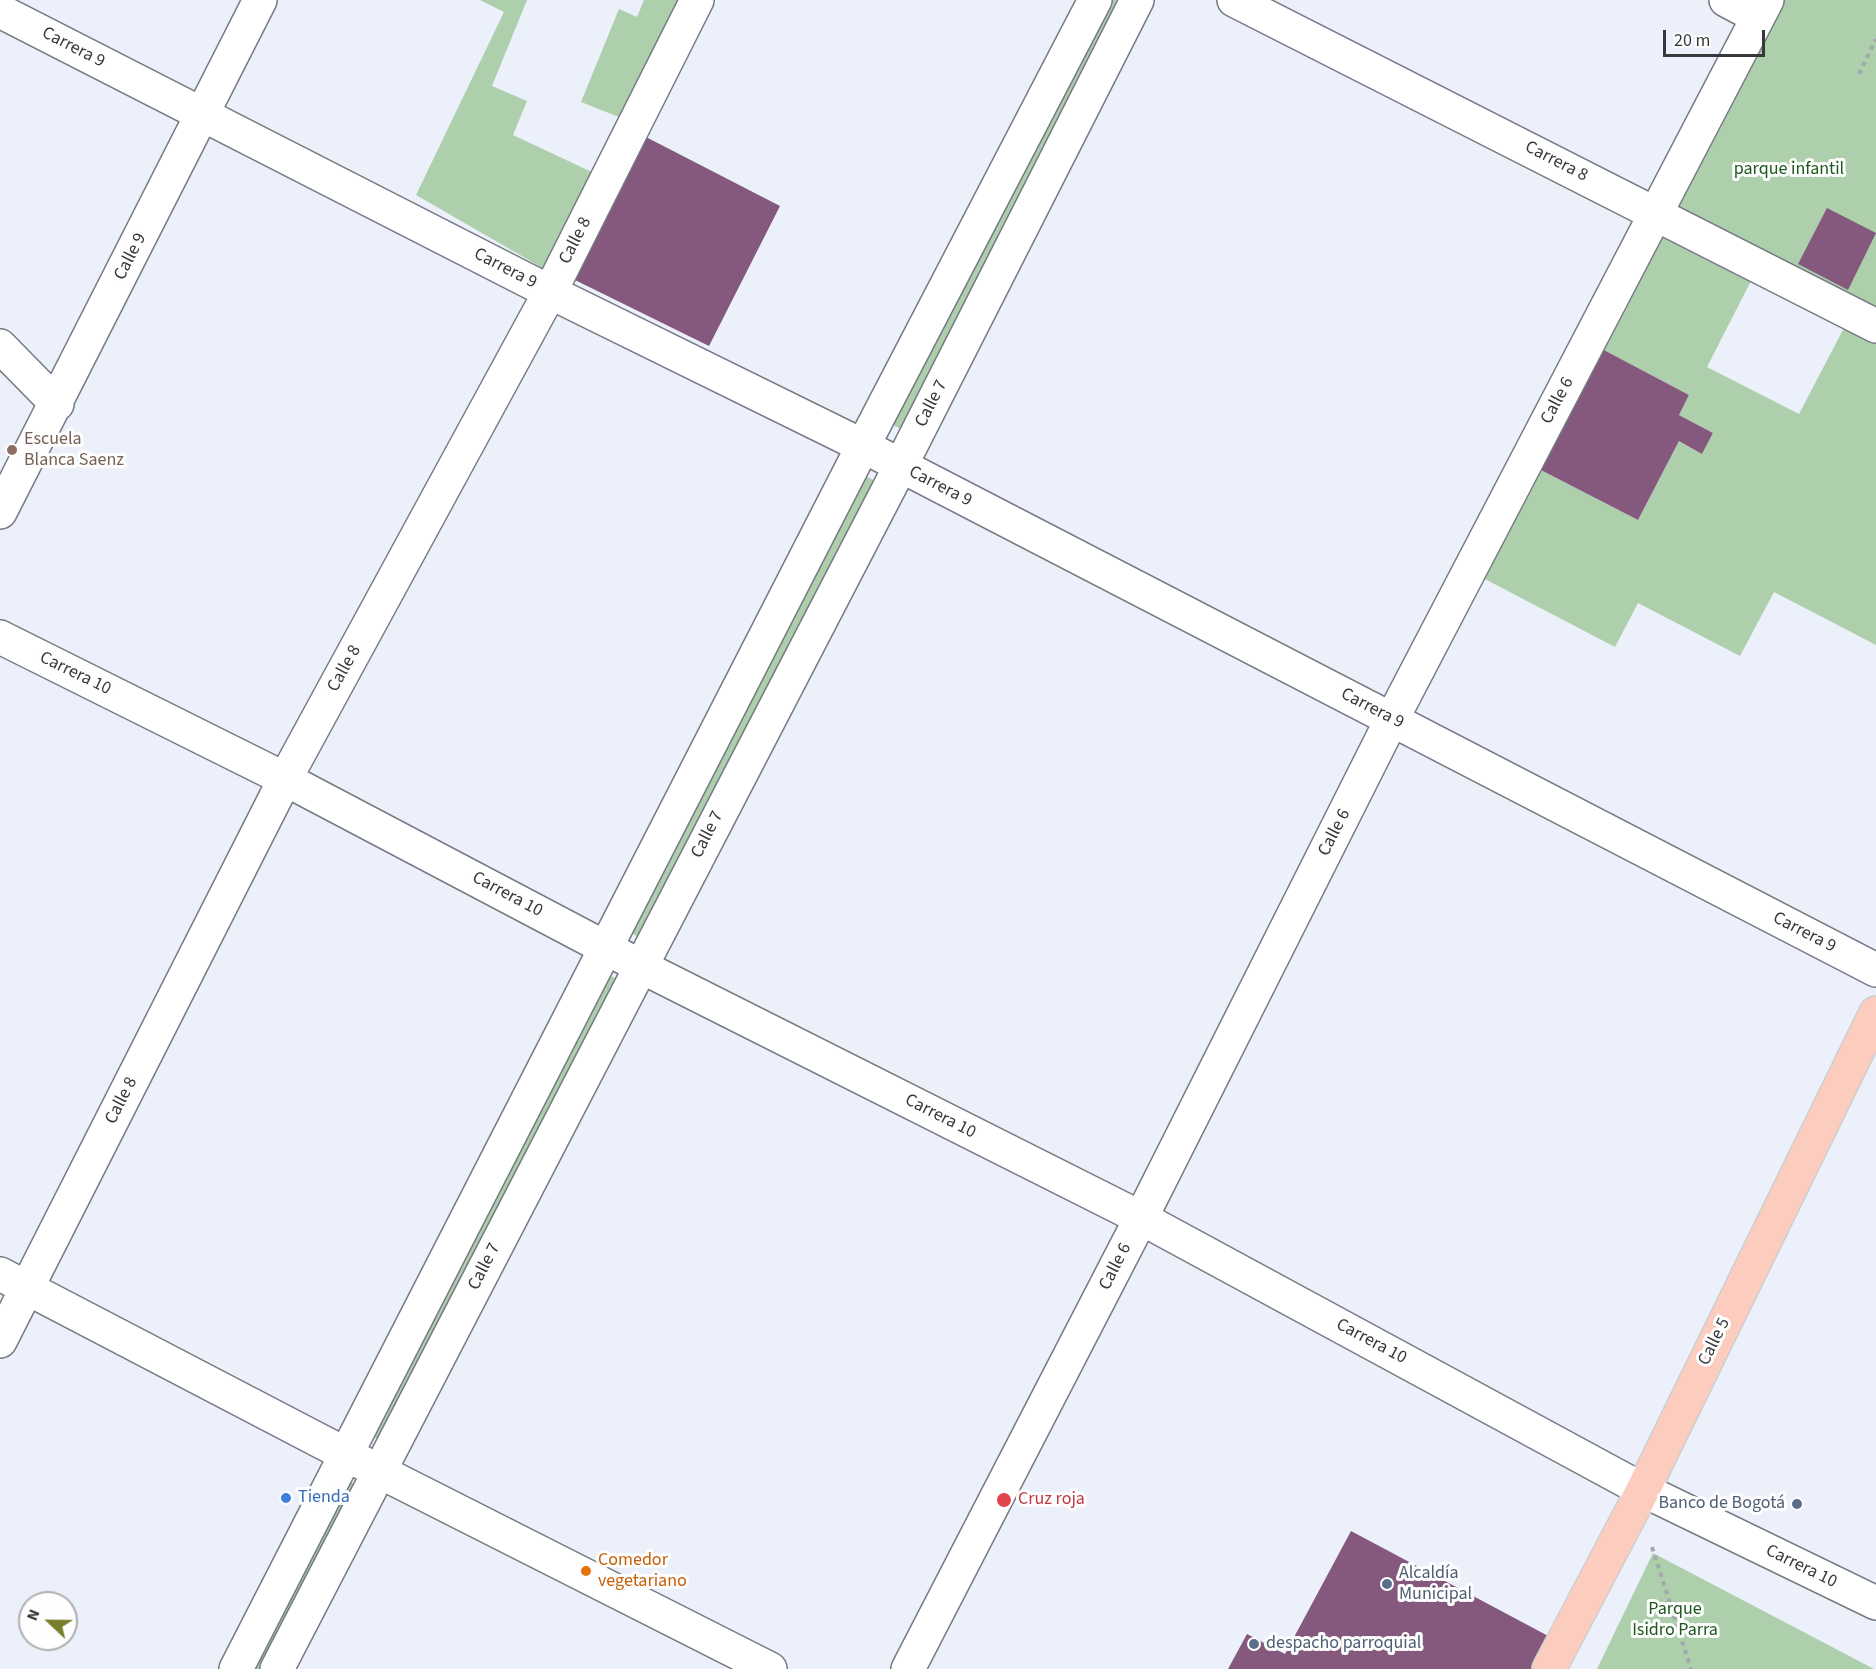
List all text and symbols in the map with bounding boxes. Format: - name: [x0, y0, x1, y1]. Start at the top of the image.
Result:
- scale bar: [1666, 18, 1768, 56]
- street label: Carrera 9: [38, 23, 108, 73]
- text: 20 m: [1674, 28, 1710, 53]
- street label: Carrera 8: [1521, 137, 1591, 187]
- park label: parque infantil: [1734, 159, 1844, 181]
- street label: Calle 8: [555, 214, 597, 268]
- street label: Calle 9: [110, 230, 152, 284]
- street label: Carrera 9: [470, 244, 540, 294]
- street label: Calle 6: [1537, 374, 1579, 428]
- street label: Calle 7: [911, 377, 953, 431]
- place label: Escuela Blanca Saenz: [24, 429, 124, 472]
- marker: Escuela Blanca Saenz: [5, 443, 19, 457]
- street label: Carrera 9: [905, 462, 975, 512]
- street label: Calle 8: [323, 642, 367, 696]
- street label: Carrera 10: [36, 647, 114, 701]
- street label: Carrera 9: [1337, 684, 1407, 734]
- street label: Calle 6: [1314, 806, 1356, 860]
- street label: Calle 7: [687, 808, 729, 862]
- street label: Carrera 10: [468, 867, 546, 923]
- street label: Carrera 9: [1769, 908, 1839, 958]
- street label: Calle 8: [101, 1074, 143, 1128]
- street label: Carrera 10: [901, 1090, 979, 1144]
- street label: Calle 7: [464, 1240, 506, 1294]
- street label: Calle 6: [1095, 1240, 1137, 1294]
- street label: Carrera 10: [1332, 1314, 1410, 1370]
- street label: Calle 5: [1694, 1315, 1736, 1369]
- place label: Tienda: [298, 1487, 350, 1509]
- place label: Cruz roja: [1018, 1489, 1085, 1511]
- marker: Tienda: [279, 1491, 293, 1505]
- marker: Cruz roja: [995, 1491, 1013, 1509]
- place label: Banco de Bogotá: [1658, 1493, 1785, 1515]
- marker: Banco de Bogotá: [1790, 1497, 1804, 1511]
- street label: Carrera 10: [1762, 1540, 1840, 1594]
- place label: Comedor vegetariano: [598, 1550, 687, 1592]
- place label: Alcaldía Municipal: [1399, 1563, 1472, 1606]
- marker: Comedor vegetariano: [579, 1564, 593, 1578]
- marker: Alcaldía Municipal: [1380, 1577, 1394, 1591]
- north arrow: [18, 1591, 78, 1651]
- park label: Parque Isidro Parra: [1632, 1599, 1718, 1642]
- text: N: [21, 1606, 45, 1624]
- place label: despacho parroquial: [1266, 1633, 1421, 1655]
- marker: despacho parroquial: [1247, 1637, 1261, 1651]

